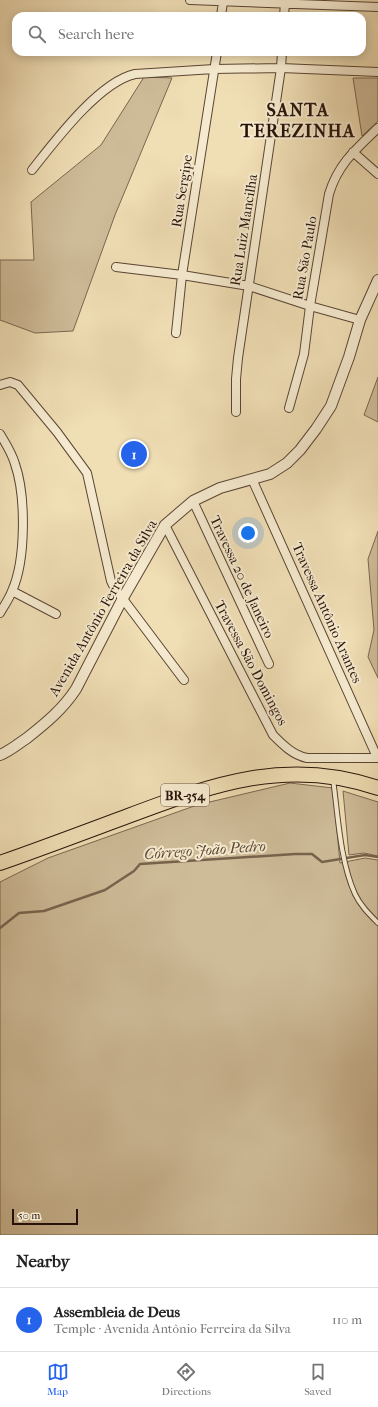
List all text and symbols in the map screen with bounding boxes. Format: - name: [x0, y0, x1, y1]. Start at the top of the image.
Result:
- search box: [12, 12, 366, 56]
- icon: search: [26, 23, 48, 45]
- text: Search here: [58, 25, 134, 43]
- district label: SANTA TEREZINHA: [240, 100, 356, 142]
- street label: Rua Sergipe: [168, 153, 196, 229]
- street label: Rua Luiz Mancilha: [227, 172, 261, 287]
- street label: Rua São Paulo: [289, 215, 321, 301]
- pin: 1: [121, 439, 147, 469]
- street label: Travessa 20 de Janeiro: [206, 513, 278, 641]
- street label: Avenida Antônio Ferreira da Silva: [45, 516, 161, 700]
- your location: [238, 523, 258, 543]
- street label: Travessa Antônio Arantes: [288, 540, 366, 686]
- street label: Travessa São Domingos: [211, 598, 291, 728]
- road number: BR-354: [161, 784, 209, 806]
- water label: Córrego João Pedro: [144, 837, 266, 863]
- scale bar: [12, 1207, 78, 1226]
- text: 50 m: [18, 1209, 40, 1222]
- text: Nearby: [16, 1251, 70, 1271]
- text: Assembleia de Deus: [54, 1303, 180, 1321]
- text: 1: [27, 1312, 31, 1327]
- text: 110 m: [332, 1312, 362, 1327]
- text: Temple · Avenida Antônio Ferreira da Silva: [54, 1321, 291, 1336]
- tab: Map: [47, 1361, 69, 1398]
- tab: Directions: [162, 1361, 211, 1398]
- tab: Saved: [304, 1361, 331, 1398]

